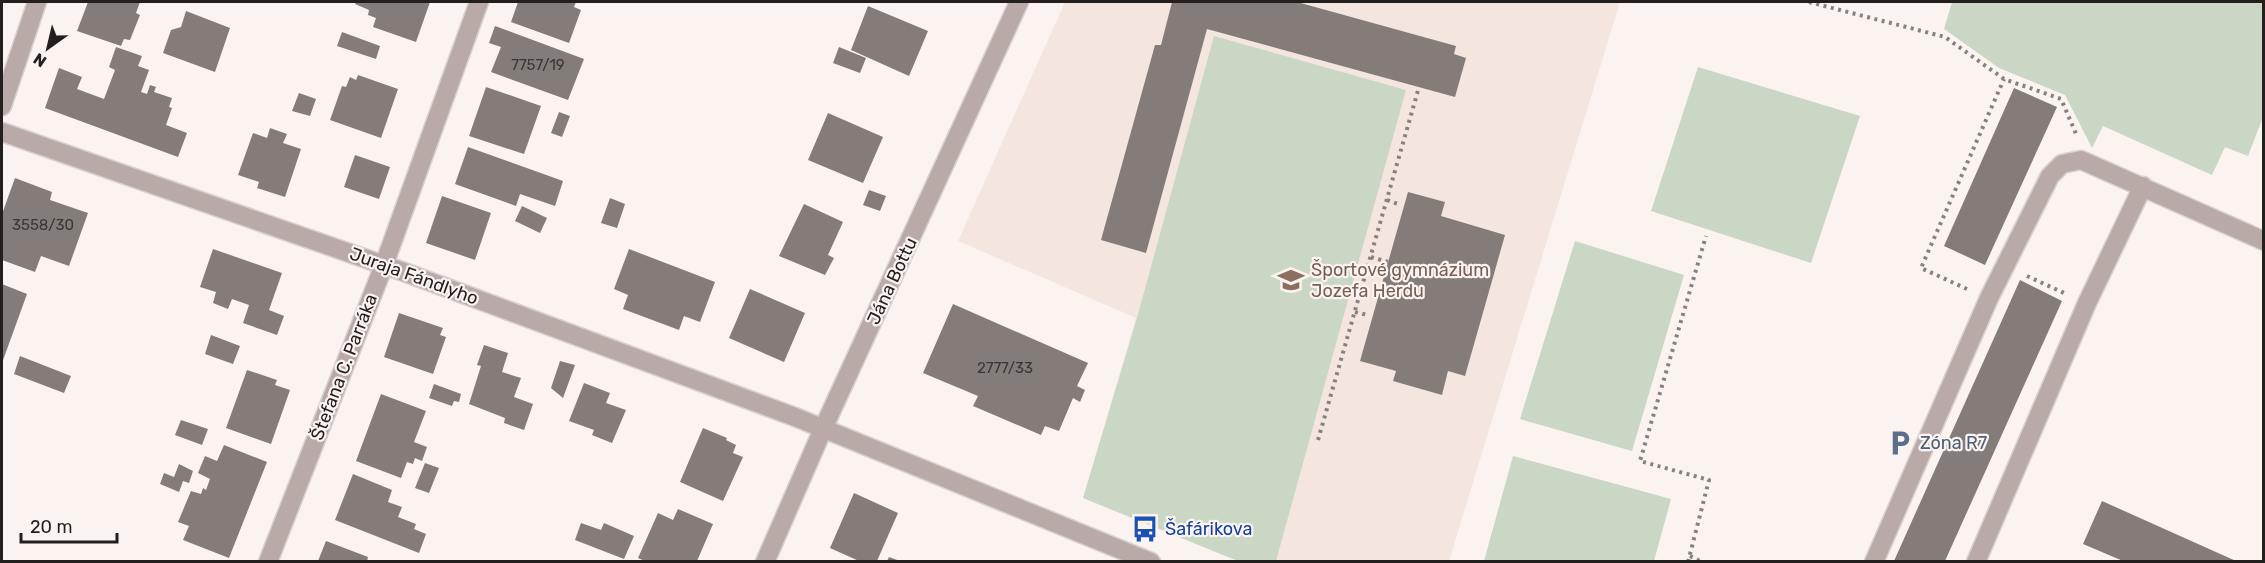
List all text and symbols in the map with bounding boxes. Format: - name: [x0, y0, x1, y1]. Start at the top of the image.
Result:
- north arrow: [18, 18, 78, 78]
- text: N: [30, 49, 50, 71]
- house number: 7757/19: [511, 56, 565, 74]
- house number: 3558/30: [12, 216, 74, 234]
- street label: Jána Bottu: [862, 234, 922, 328]
- street label: Juraja Fándlyho: [347, 243, 481, 309]
- place label: Športové gymnázium Jozefa Herdu: [1311, 259, 1489, 302]
- school or university icon: Športové gymnázium Jozefa Herdu: [1276, 265, 1306, 295]
- street label: Štefana C. Parráka: [306, 291, 382, 443]
- house number: 2777/33: [977, 359, 1033, 377]
- parking icon: Zóna R7: [1885, 428, 1915, 458]
- place label: Zóna R7: [1920, 432, 1987, 454]
- scale bar: [21, 506, 117, 544]
- bus stop icon: Šafárikova: [1130, 514, 1160, 544]
- text: 20 m: [30, 516, 72, 538]
- place label: Šafárikova: [1165, 518, 1252, 540]

